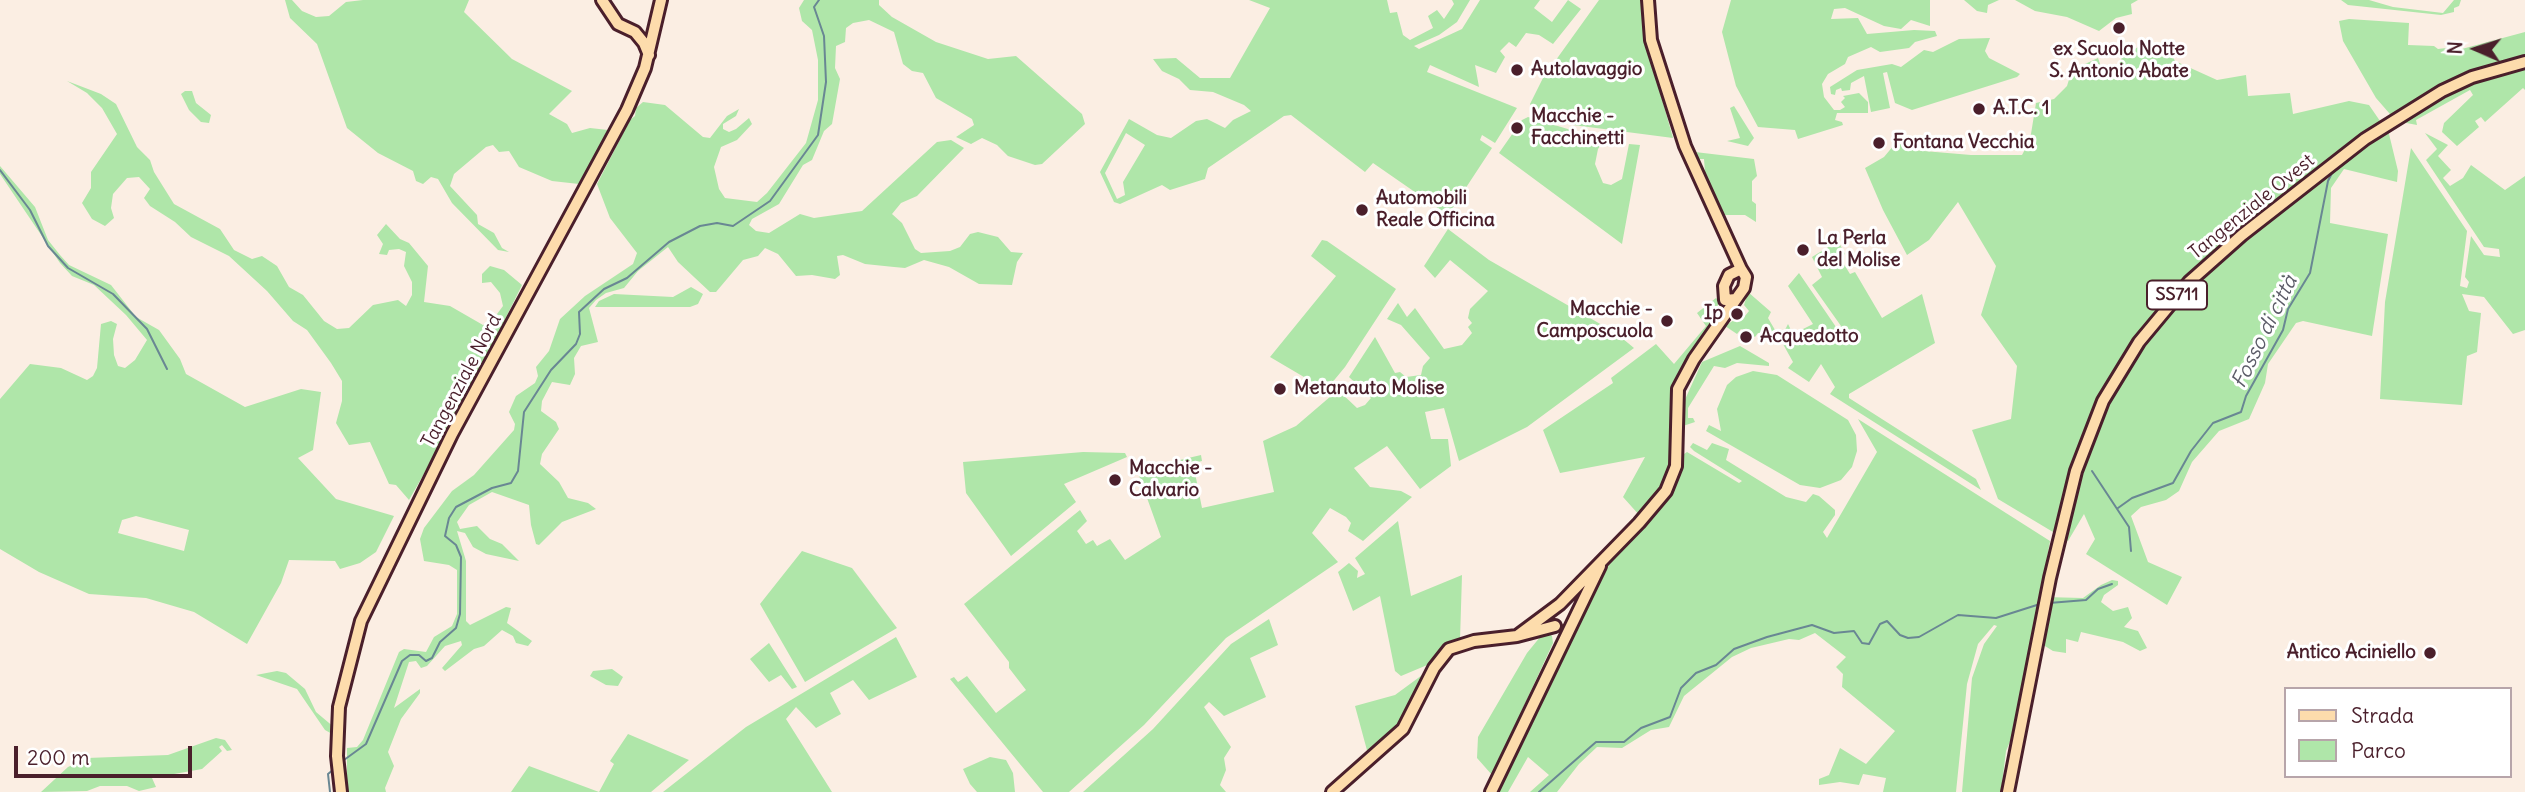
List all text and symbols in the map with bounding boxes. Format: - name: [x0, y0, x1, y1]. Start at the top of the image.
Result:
- north arrow: [2441, 14, 2511, 84]
- marker: ex Scuola Notte S. Antonio Abate: [2111, 20, 2127, 36]
- place label: ex Scuola Notte S. Antonio Abate: [2049, 39, 2189, 83]
- text: N: [2443, 41, 2467, 55]
- place label: Autolavaggio: [1531, 59, 1643, 81]
- marker: Autolavaggio: [1509, 62, 1525, 78]
- place label: A.T.C. 1: [1993, 98, 2050, 120]
- marker: A.T.C. 1: [1971, 101, 1987, 117]
- place label: Macchie - Facchinetti: [1531, 106, 1624, 150]
- marker: Macchie - Facchinetti: [1509, 120, 1525, 136]
- place label: Fontana Vecchia: [1893, 132, 2035, 154]
- marker: Fontana Vecchia: [1871, 135, 1887, 151]
- street label: Tangenziale Ovest: [2185, 149, 2319, 265]
- place label: Automobili Reale Officina: [1376, 188, 1495, 232]
- marker: Automobili Reale Officina: [1354, 202, 1370, 218]
- place label: La Perla del Molise: [1817, 228, 1900, 272]
- marker: La Perla del Molise: [1795, 242, 1811, 258]
- water label: Fosso di città: [2227, 272, 2303, 392]
- road number: SS711: [2147, 281, 2207, 310]
- place label: Macchie - Camposcuola: [1537, 299, 1653, 343]
- place label: Ip: [1704, 303, 1723, 325]
- marker: Ip: [1729, 306, 1745, 322]
- street label: Tangenziale Nord: [417, 310, 507, 452]
- marker: Macchie - Camposcuola: [1659, 313, 1675, 329]
- place label: Acquedotto: [1760, 326, 1859, 348]
- marker: Acquedotto: [1738, 329, 1754, 345]
- place label: Metanauto Molise: [1294, 378, 1445, 400]
- marker: Metanauto Molise: [1272, 381, 1288, 397]
- place label: Macchie - Calvario: [1129, 458, 1212, 502]
- marker: Macchie - Calvario: [1107, 472, 1123, 488]
- place label: Antico Aciniello: [2287, 642, 2416, 664]
- marker: Antico Aciniello: [2422, 645, 2438, 661]
- legend: [2284, 687, 2511, 778]
- text: Strada: [2351, 702, 2414, 729]
- scale bar: [18, 732, 196, 776]
- text: Parco: [2351, 737, 2406, 764]
- text: 200 m: [27, 744, 90, 771]

